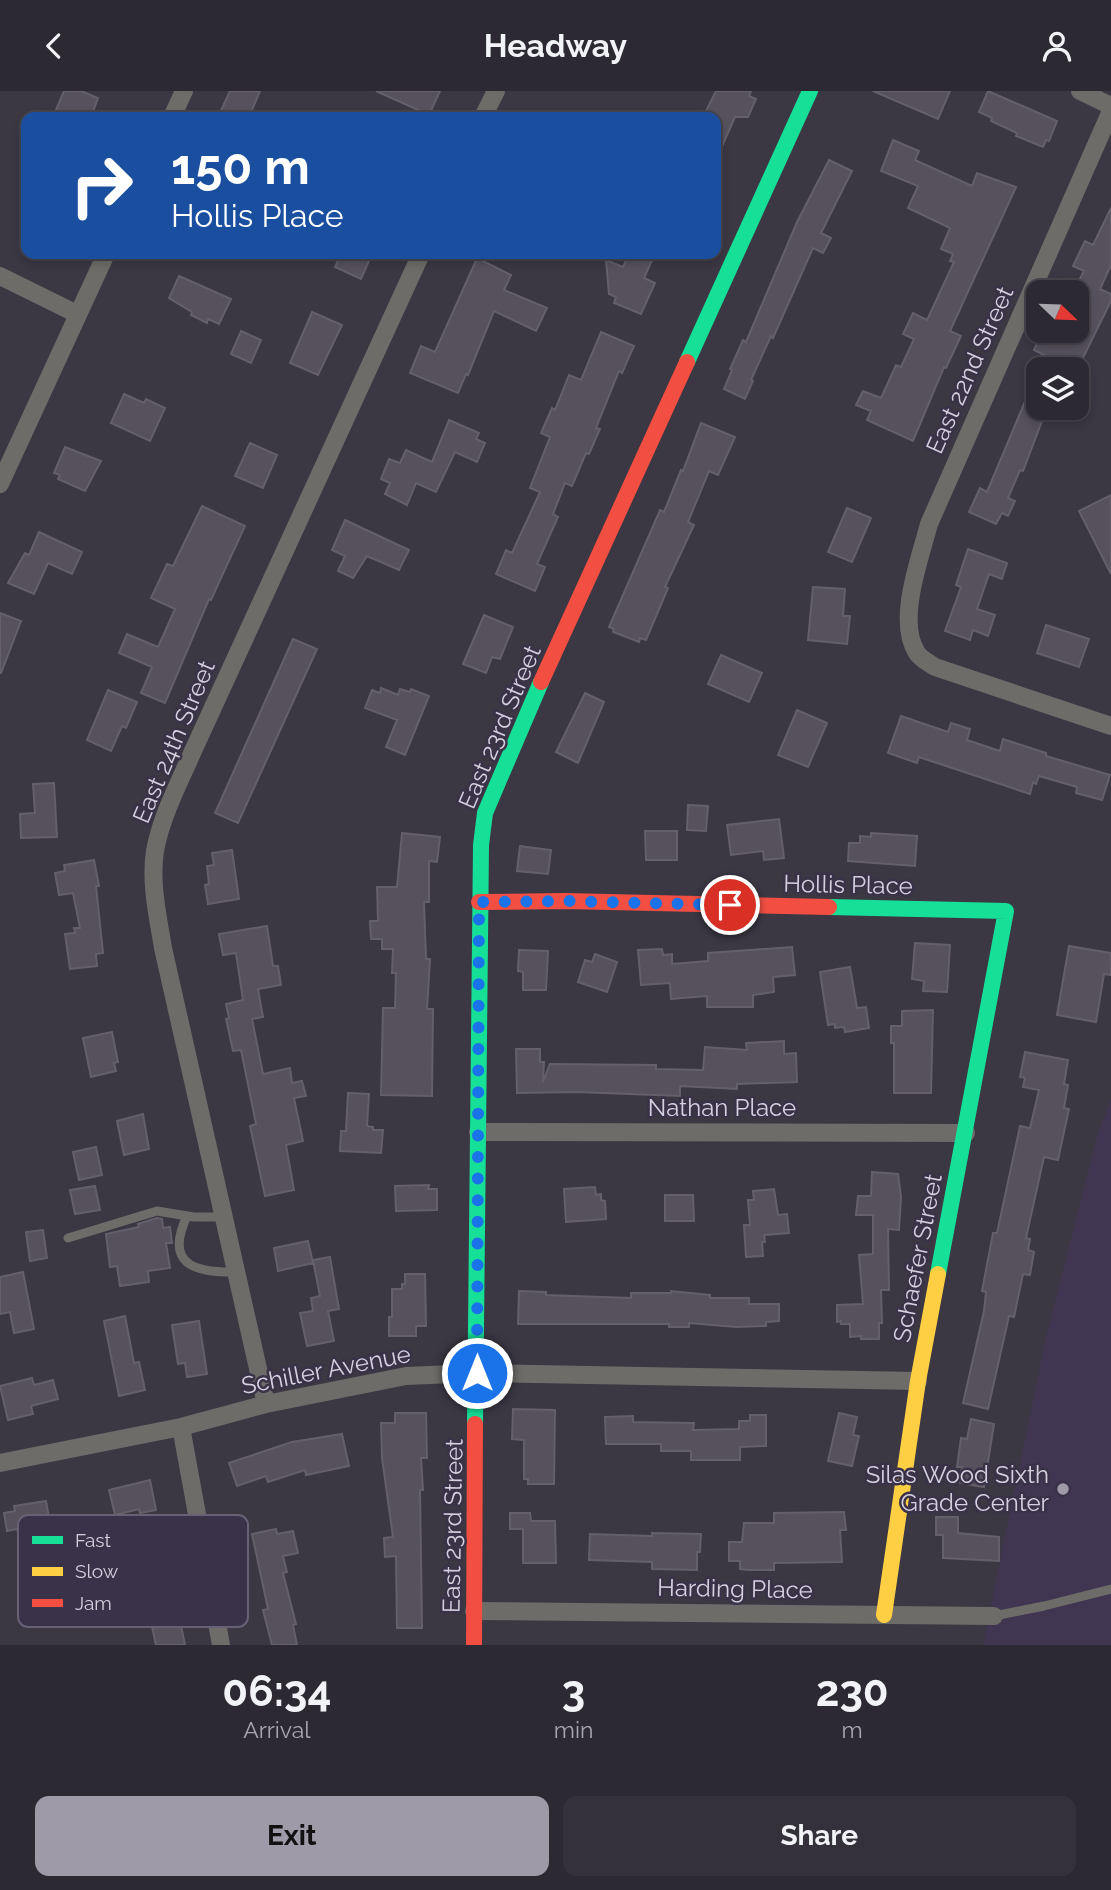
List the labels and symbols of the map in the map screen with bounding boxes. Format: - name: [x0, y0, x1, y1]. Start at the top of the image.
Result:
- north arrow: [1026, 280, 1088, 343]
- street label: East 22nd Street: [920, 282, 1019, 458]
- street label: East 23rd Street: [452, 641, 547, 813]
- street label: East 24th Street: [126, 656, 221, 827]
- street label: Hollis Place: [783, 869, 913, 900]
- pin: [700, 875, 760, 935]
- street label: Nathan Place: [648, 1093, 796, 1122]
- street label: Schaefer Street: [887, 1171, 948, 1345]
- position arrow: [440, 1336, 514, 1410]
- street label: Schiller Avenue: [239, 1339, 413, 1400]
- street label: East 23rd Street: [436, 1439, 469, 1613]
- place label: Silas Wood Sixth Grade Center: [866, 1460, 1050, 1517]
- marker: Silas Wood Sixth Grade Center: [1055, 1481, 1071, 1497]
- legend: [18, 1515, 248, 1627]
- text: Fast: [75, 1529, 111, 1551]
- text: Slow: [75, 1560, 119, 1582]
- street label: Harding Place: [657, 1573, 813, 1604]
- text: Jam: [75, 1592, 112, 1614]

